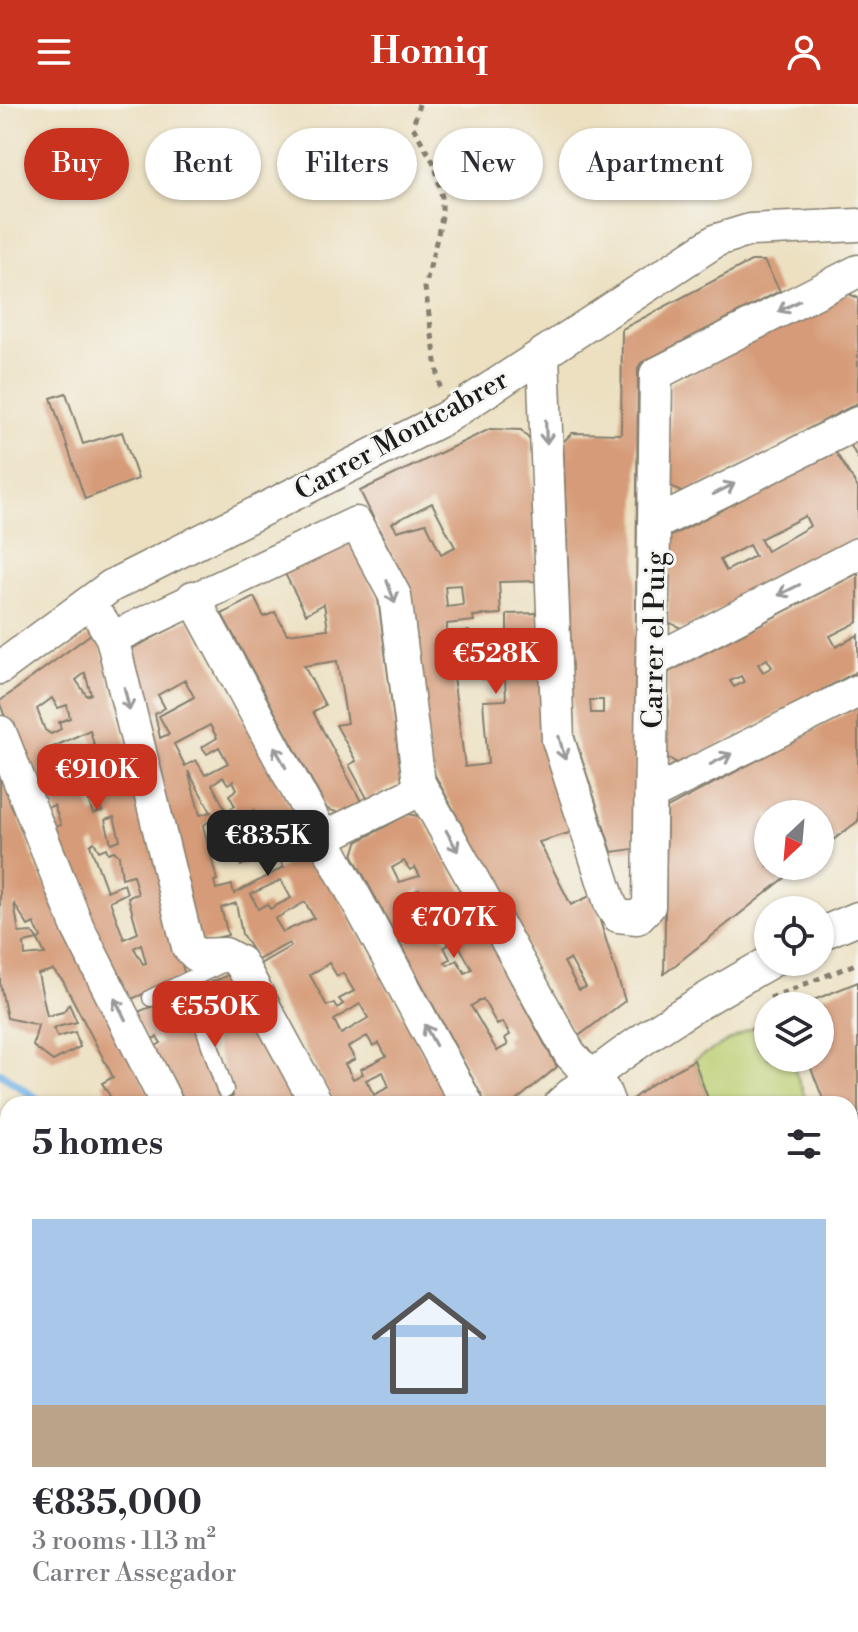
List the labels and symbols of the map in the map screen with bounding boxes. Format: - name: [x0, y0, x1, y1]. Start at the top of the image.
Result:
- one-way arrow: [777, 299, 801, 314]
- street label: Carrer Montcabrer: [289, 362, 515, 509]
- one-way arrow: [539, 418, 554, 445]
- one-way arrow: [712, 481, 736, 497]
- street label: Carrer el Puig: [635, 551, 674, 729]
- one-way arrow: [385, 579, 399, 604]
- one-way arrow: [777, 583, 801, 599]
- pin: €528K: [440, 628, 552, 696]
- one-way arrow: [120, 686, 135, 711]
- one-way arrow: [555, 734, 570, 760]
- pin: €910K: [41, 744, 153, 812]
- one-way arrow: [271, 746, 287, 770]
- one-way arrow: [709, 751, 733, 767]
- north arrow: [754, 800, 834, 880]
- pin: €835K: [212, 810, 324, 878]
- one-way arrow: [444, 829, 460, 852]
- pin: €707K: [398, 892, 510, 960]
- pin: €550K: [159, 981, 271, 1049]
- one-way arrow: [111, 997, 127, 1021]
- one-way arrow: [422, 1024, 437, 1048]

